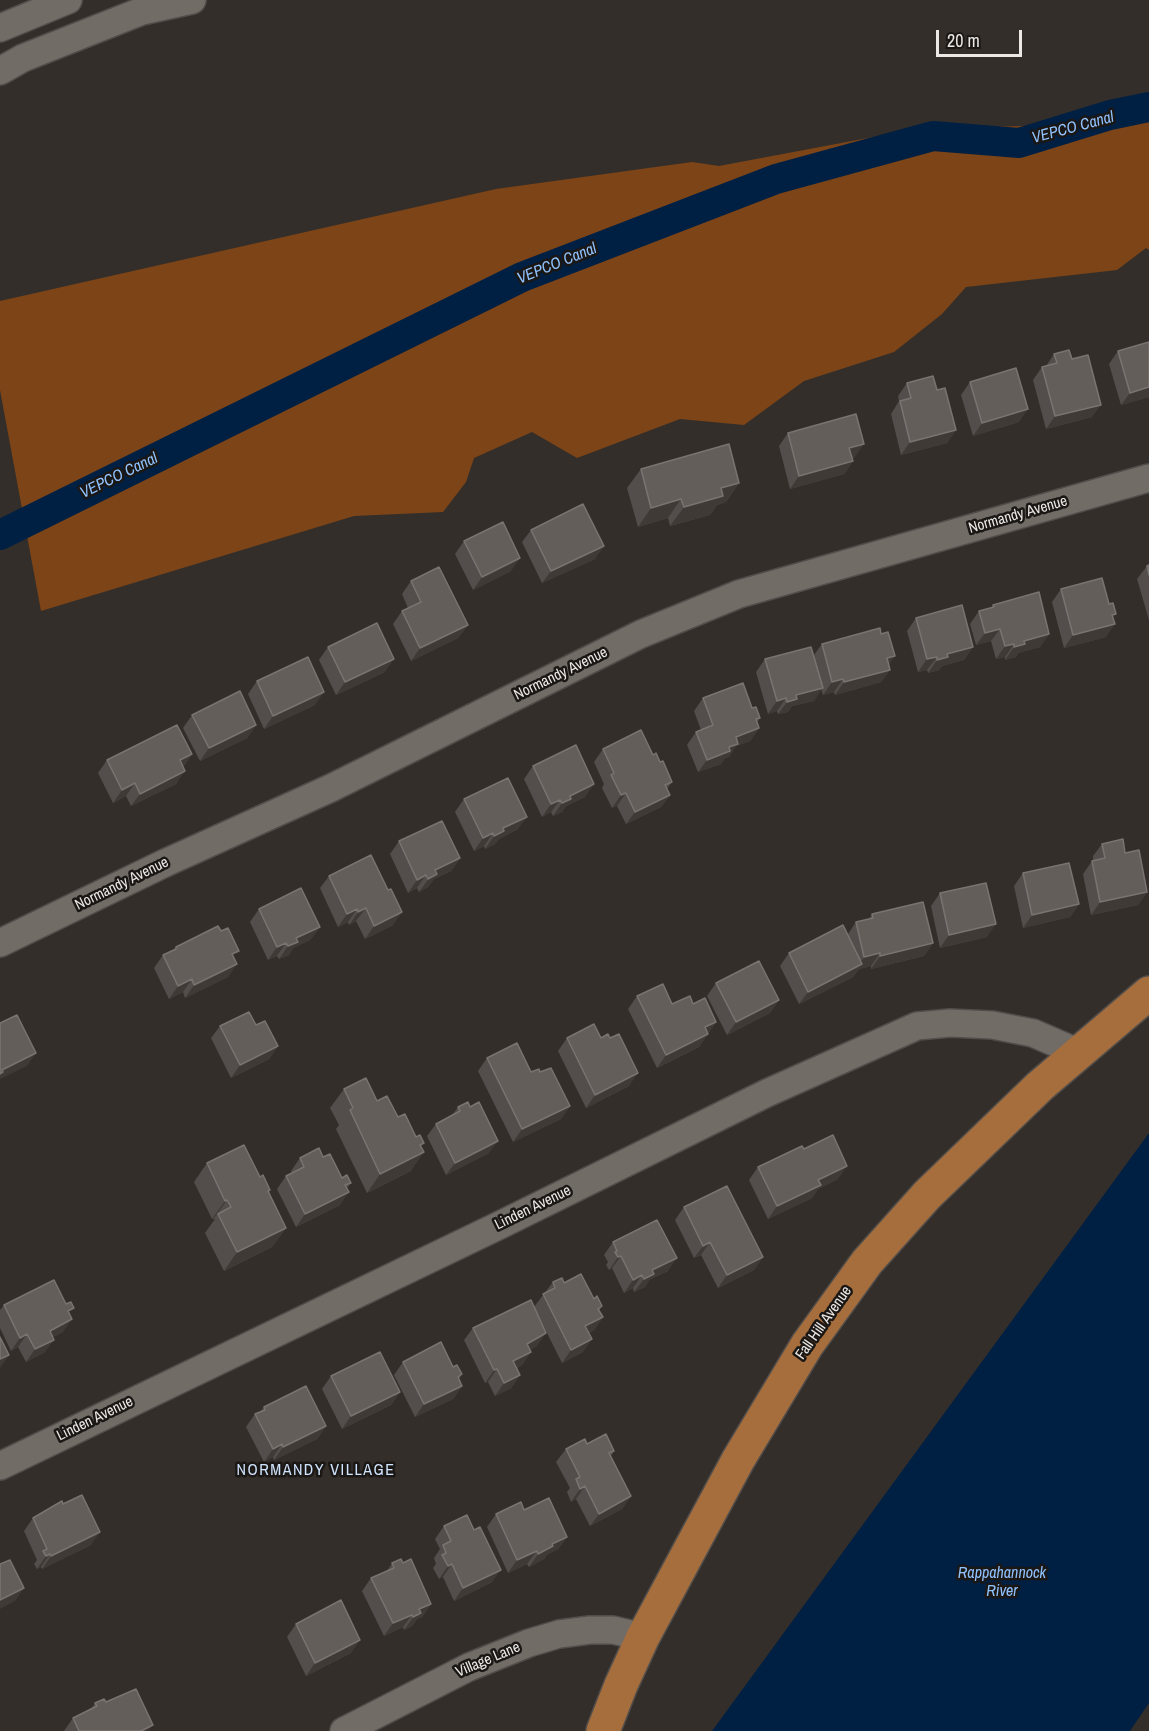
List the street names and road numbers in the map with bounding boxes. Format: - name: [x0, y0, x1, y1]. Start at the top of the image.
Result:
- street label: Normandy Avenue: [967, 492, 1069, 538]
- street label: Normandy Avenue: [511, 644, 611, 704]
- street label: Normandy Avenue: [72, 854, 172, 914]
- street label: Linden Avenue: [492, 1182, 574, 1234]
- street label: Fall Hill Avenue: [792, 1283, 856, 1363]
- street label: Linden Avenue: [54, 1393, 136, 1445]
- street label: Village Lane: [453, 1638, 523, 1682]

